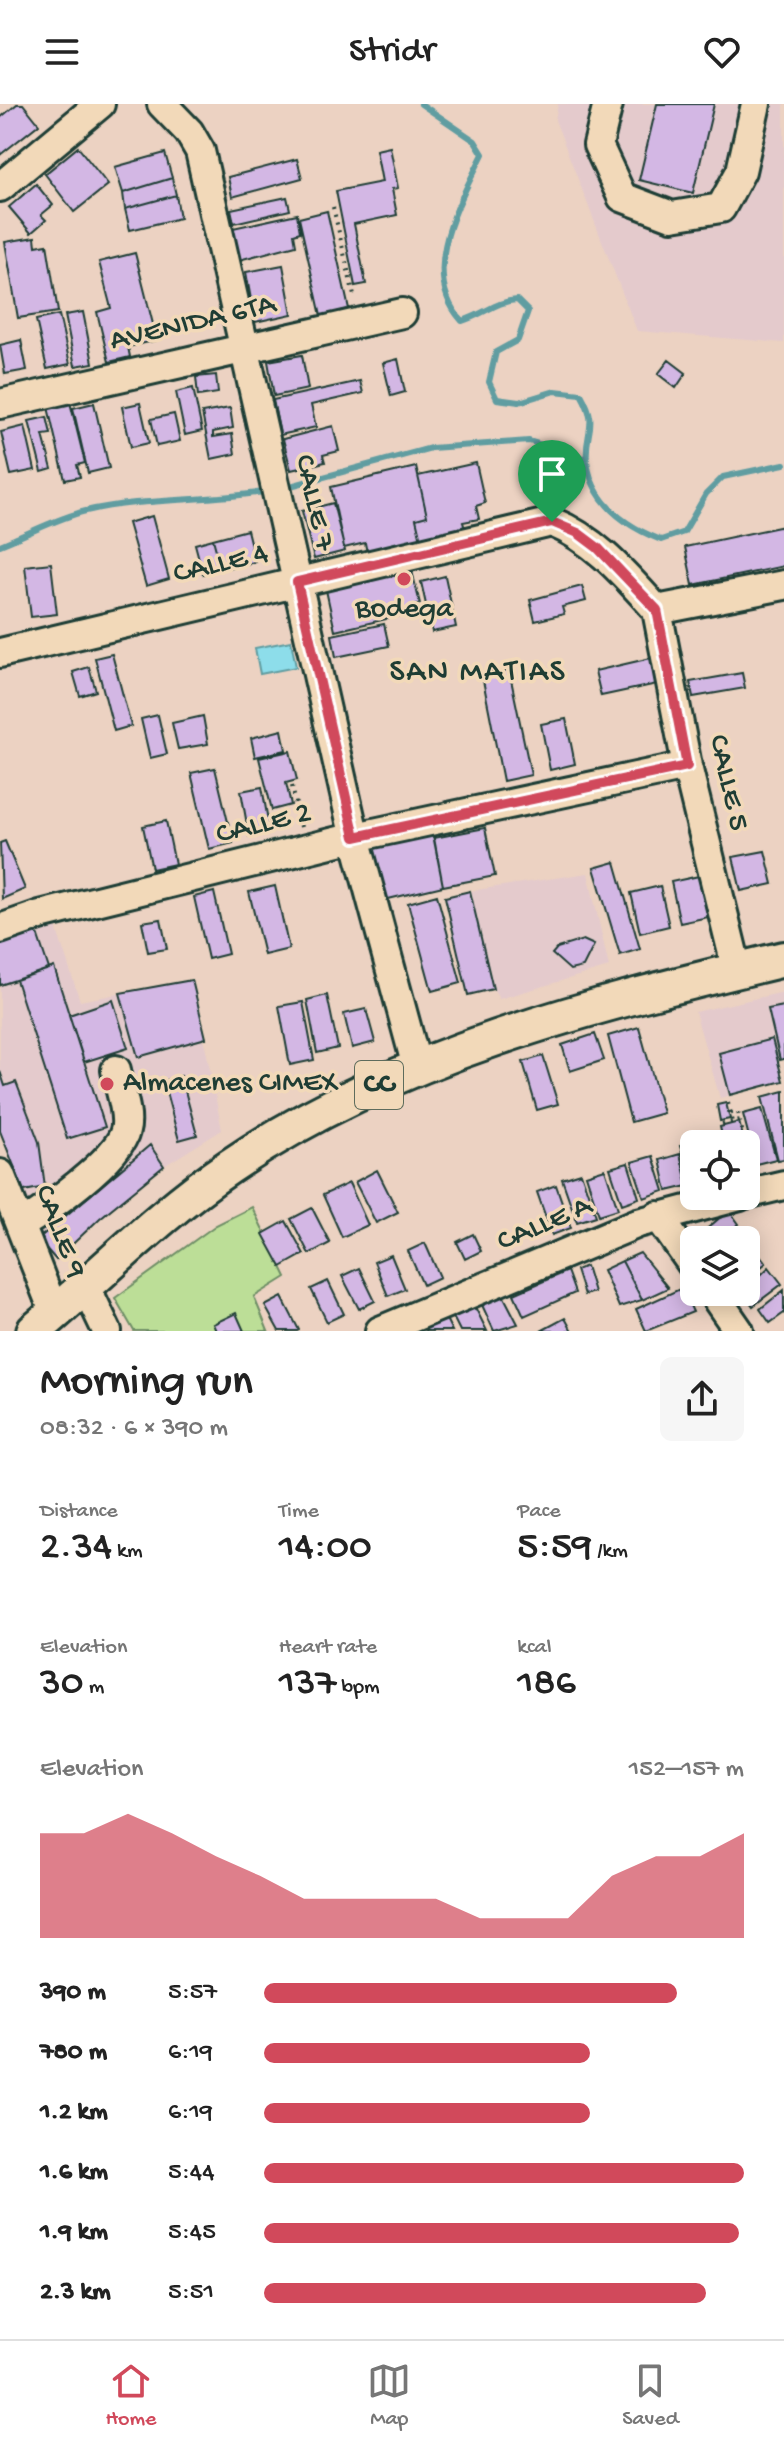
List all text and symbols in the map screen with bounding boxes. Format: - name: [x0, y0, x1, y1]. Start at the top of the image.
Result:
- icon: menu: [40, 30, 84, 74]
- icon: heart: [700, 30, 744, 74]
- text: Stridr: [349, 31, 435, 74]
- street label: AVENIDA 6TA: [107, 288, 280, 360]
- pin: [518, 440, 586, 522]
- street label: CALLE 7: [285, 452, 341, 556]
- icon: arrive: [530, 452, 574, 496]
- street label: CALLE 4: [170, 537, 272, 593]
- marker: Bodega: [395, 570, 413, 588]
- place label: Bodega: [354, 593, 454, 628]
- district label: SAN MATIAS: [390, 654, 566, 692]
- street label: CALLE 5: [699, 732, 755, 834]
- street label: CALLE 2: [213, 796, 315, 854]
- road number: CC: [355, 1061, 403, 1109]
- place label: Almacenes CIMEX: [123, 1067, 339, 1102]
- marker: Almacenes CIMEX: [98, 1075, 116, 1093]
- map controls: [680, 1130, 760, 1306]
- button: locate: [680, 1130, 760, 1210]
- street label: CALLE 9: [25, 1181, 93, 1283]
- street label: CALLE A: [492, 1189, 599, 1261]
- button: layers: [680, 1226, 760, 1306]
- button: share: [660, 1357, 744, 1441]
- text: Morning run: [40, 1358, 253, 1410]
- text: 08:32 · 6 × 390 m: [40, 1414, 228, 1445]
- text: Distance: [40, 1499, 118, 1525]
- text: Time: [279, 1499, 319, 1525]
- text: Pace: [517, 1499, 561, 1525]
- text: 2.34: [40, 1525, 112, 1572]
- text: 14:00: [279, 1525, 372, 1572]
- text: 5:59: [517, 1525, 592, 1572]
- text: km: [112, 1539, 143, 1565]
- text: /km: [592, 1539, 628, 1565]
- text: Elevation: [40, 1635, 127, 1661]
- text: Heart rate: [279, 1635, 377, 1661]
- text: kcal: [517, 1635, 552, 1661]
- text: 30: [40, 1661, 83, 1708]
- text: 137: [279, 1661, 336, 1708]
- text: 186: [517, 1661, 576, 1708]
- text: m: [83, 1675, 104, 1701]
- text: bpm: [336, 1675, 380, 1701]
- text: Elevation: [40, 1755, 143, 1786]
- text: 152–157 m: [629, 1755, 744, 1786]
- text: 390 m: [40, 1978, 106, 2009]
- text: 5:57: [168, 1978, 217, 2009]
- text: 780 m: [40, 2038, 107, 2069]
- text: 6:19: [168, 2038, 213, 2069]
- text: 1.2 km: [40, 2098, 108, 2129]
- text: 6:19: [168, 2098, 213, 2129]
- text: 1.6 km: [40, 2158, 108, 2189]
- text: 5:44: [168, 2158, 214, 2189]
- text: 1.9 km: [40, 2218, 108, 2249]
- text: 5:45: [168, 2218, 216, 2249]
- text: 2.3 km: [40, 2278, 111, 2309]
- text: 5:51: [168, 2278, 214, 2309]
- tab: Home: [105, 2359, 156, 2433]
- tab: Map: [367, 2359, 411, 2433]
- tab: Saved: [622, 2359, 679, 2433]

